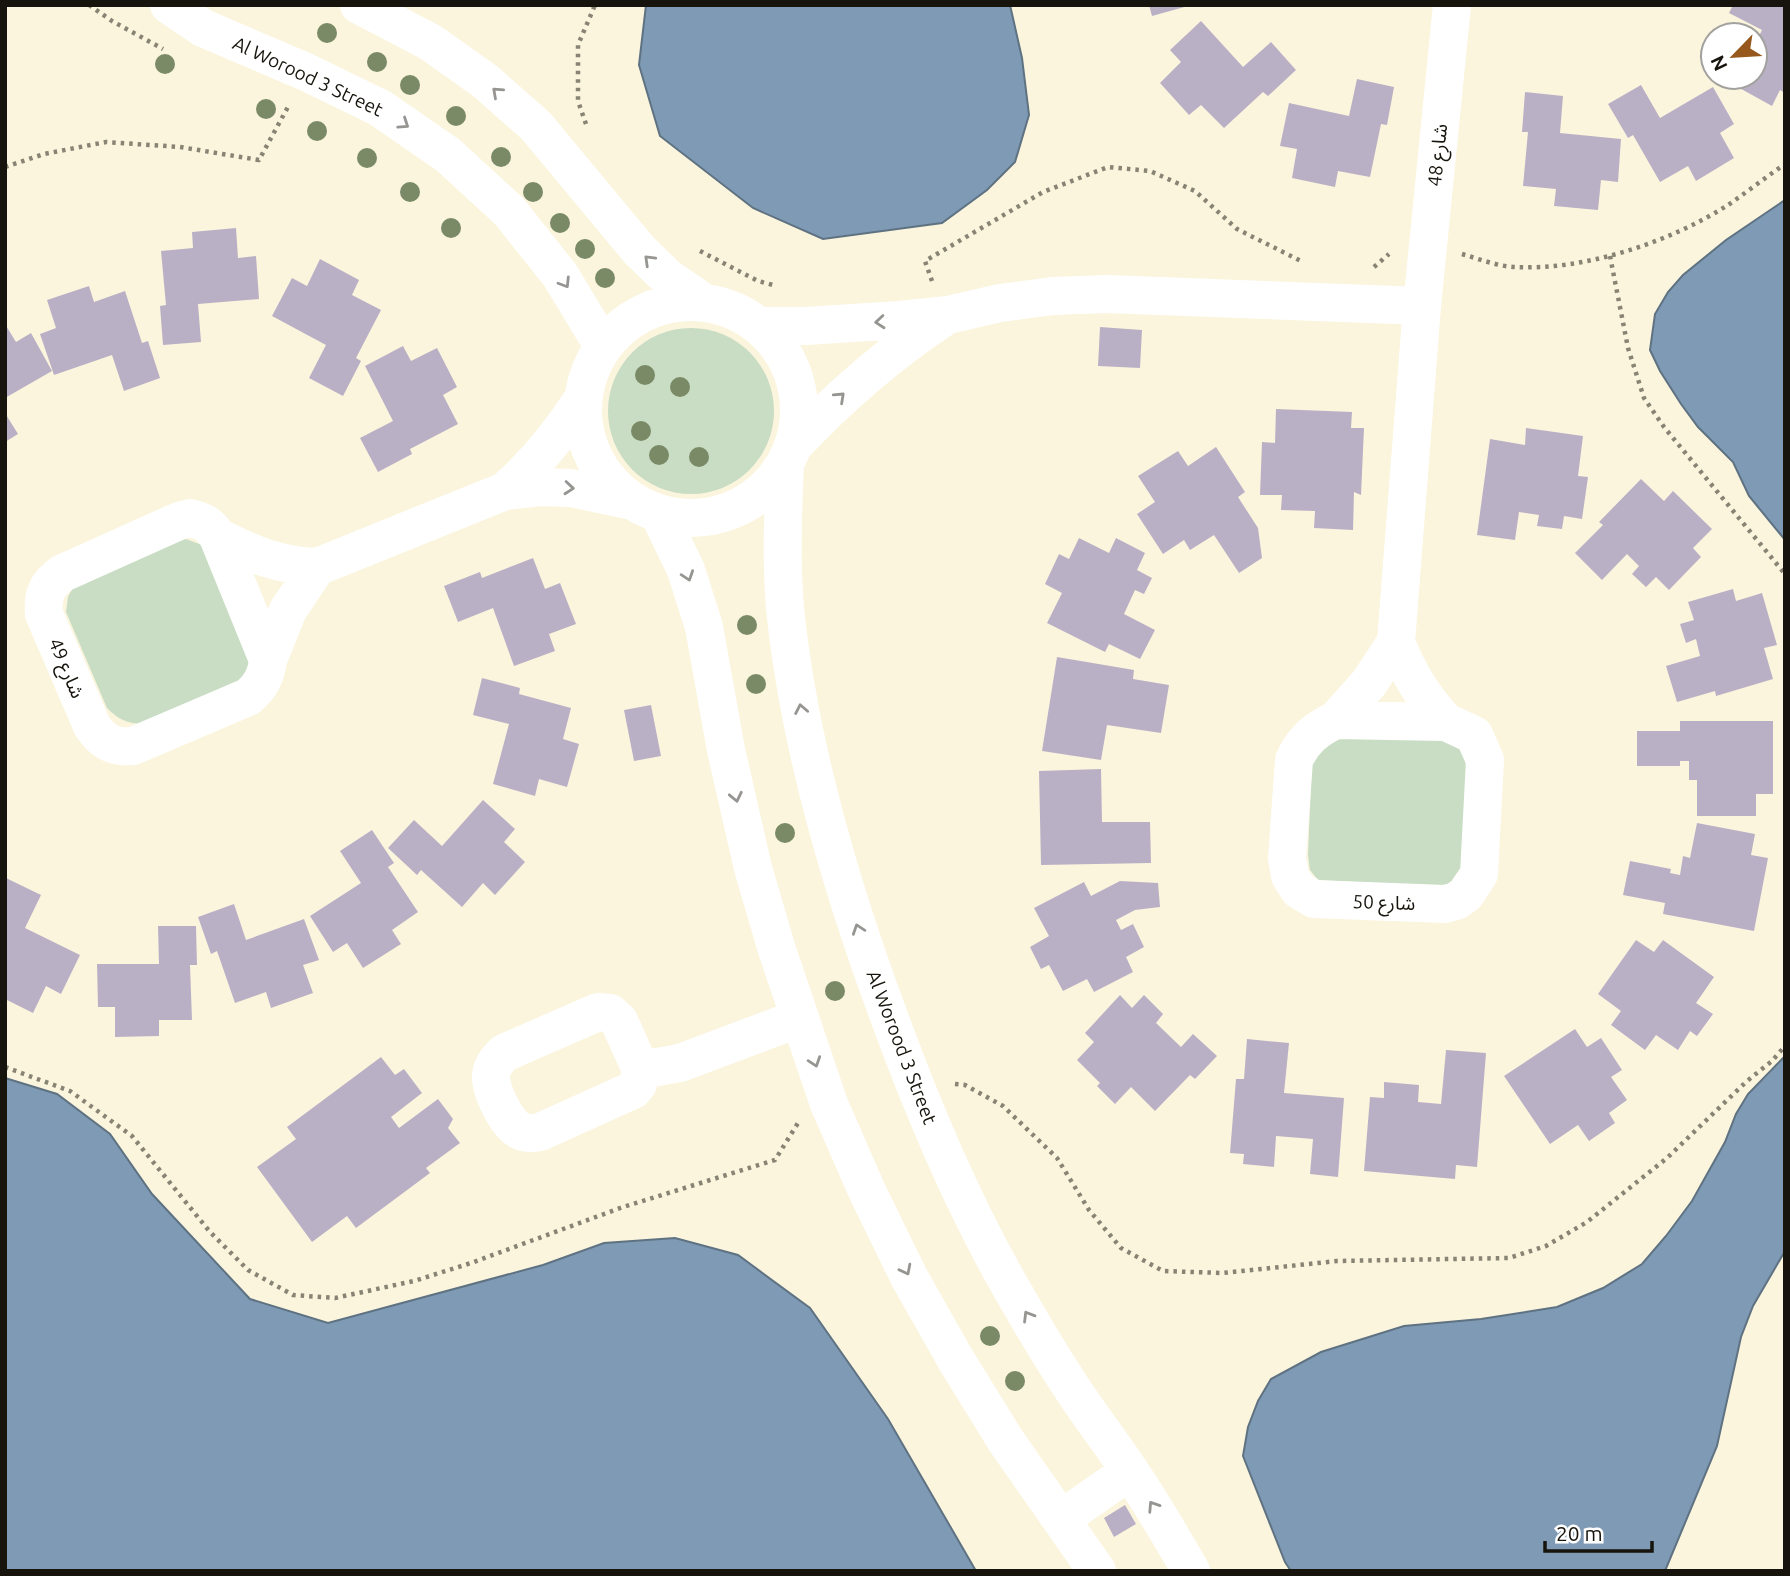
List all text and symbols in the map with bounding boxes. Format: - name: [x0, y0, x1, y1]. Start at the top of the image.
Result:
- north arrow: [1699, 21, 1769, 91]
- street label: Al Worood 3 Street: [229, 32, 387, 121]
- text: N: [1706, 52, 1732, 74]
- one-way arrow: [493, 87, 506, 100]
- one-way arrow: [396, 116, 409, 129]
- street label: شارع 48: [1423, 123, 1454, 188]
- one-way arrow: [645, 256, 658, 269]
- one-way arrow: [556, 275, 569, 288]
- one-way arrow: [874, 314, 885, 329]
- one-way arrow: [832, 393, 845, 406]
- one-way arrow: [564, 480, 575, 495]
- one-way arrow: [680, 569, 694, 581]
- street label: شارع 49: [42, 635, 89, 702]
- one-way arrow: [794, 703, 809, 715]
- one-way arrow: [728, 791, 743, 803]
- street label: شارع 50: [1352, 890, 1416, 917]
- one-way arrow: [852, 923, 866, 935]
- street label: Al Worood 3 Street: [863, 967, 942, 1128]
- one-way arrow: [807, 1056, 821, 1068]
- one-way arrow: [898, 1263, 912, 1275]
- one-way arrow: [1023, 1310, 1036, 1323]
- one-way arrow: [1148, 1500, 1161, 1513]
- scale bar: [1545, 1510, 1652, 1554]
- text: 20 m: [1556, 1521, 1603, 1545]

